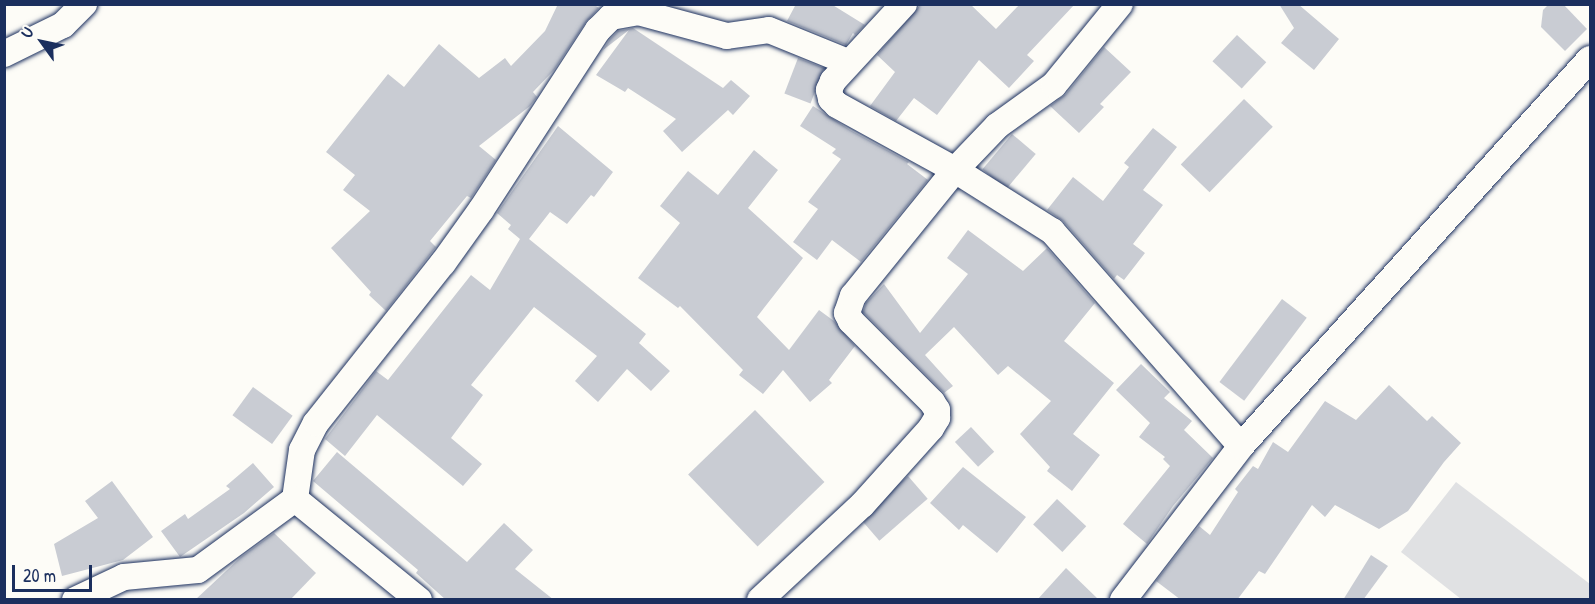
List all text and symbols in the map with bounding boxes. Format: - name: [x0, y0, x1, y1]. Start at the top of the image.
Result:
- north arrow: [12, 12, 72, 72]
- text: U: [15, 23, 39, 42]
- scale bar: [15, 553, 94, 591]
- text: 20 m: [23, 563, 56, 588]

